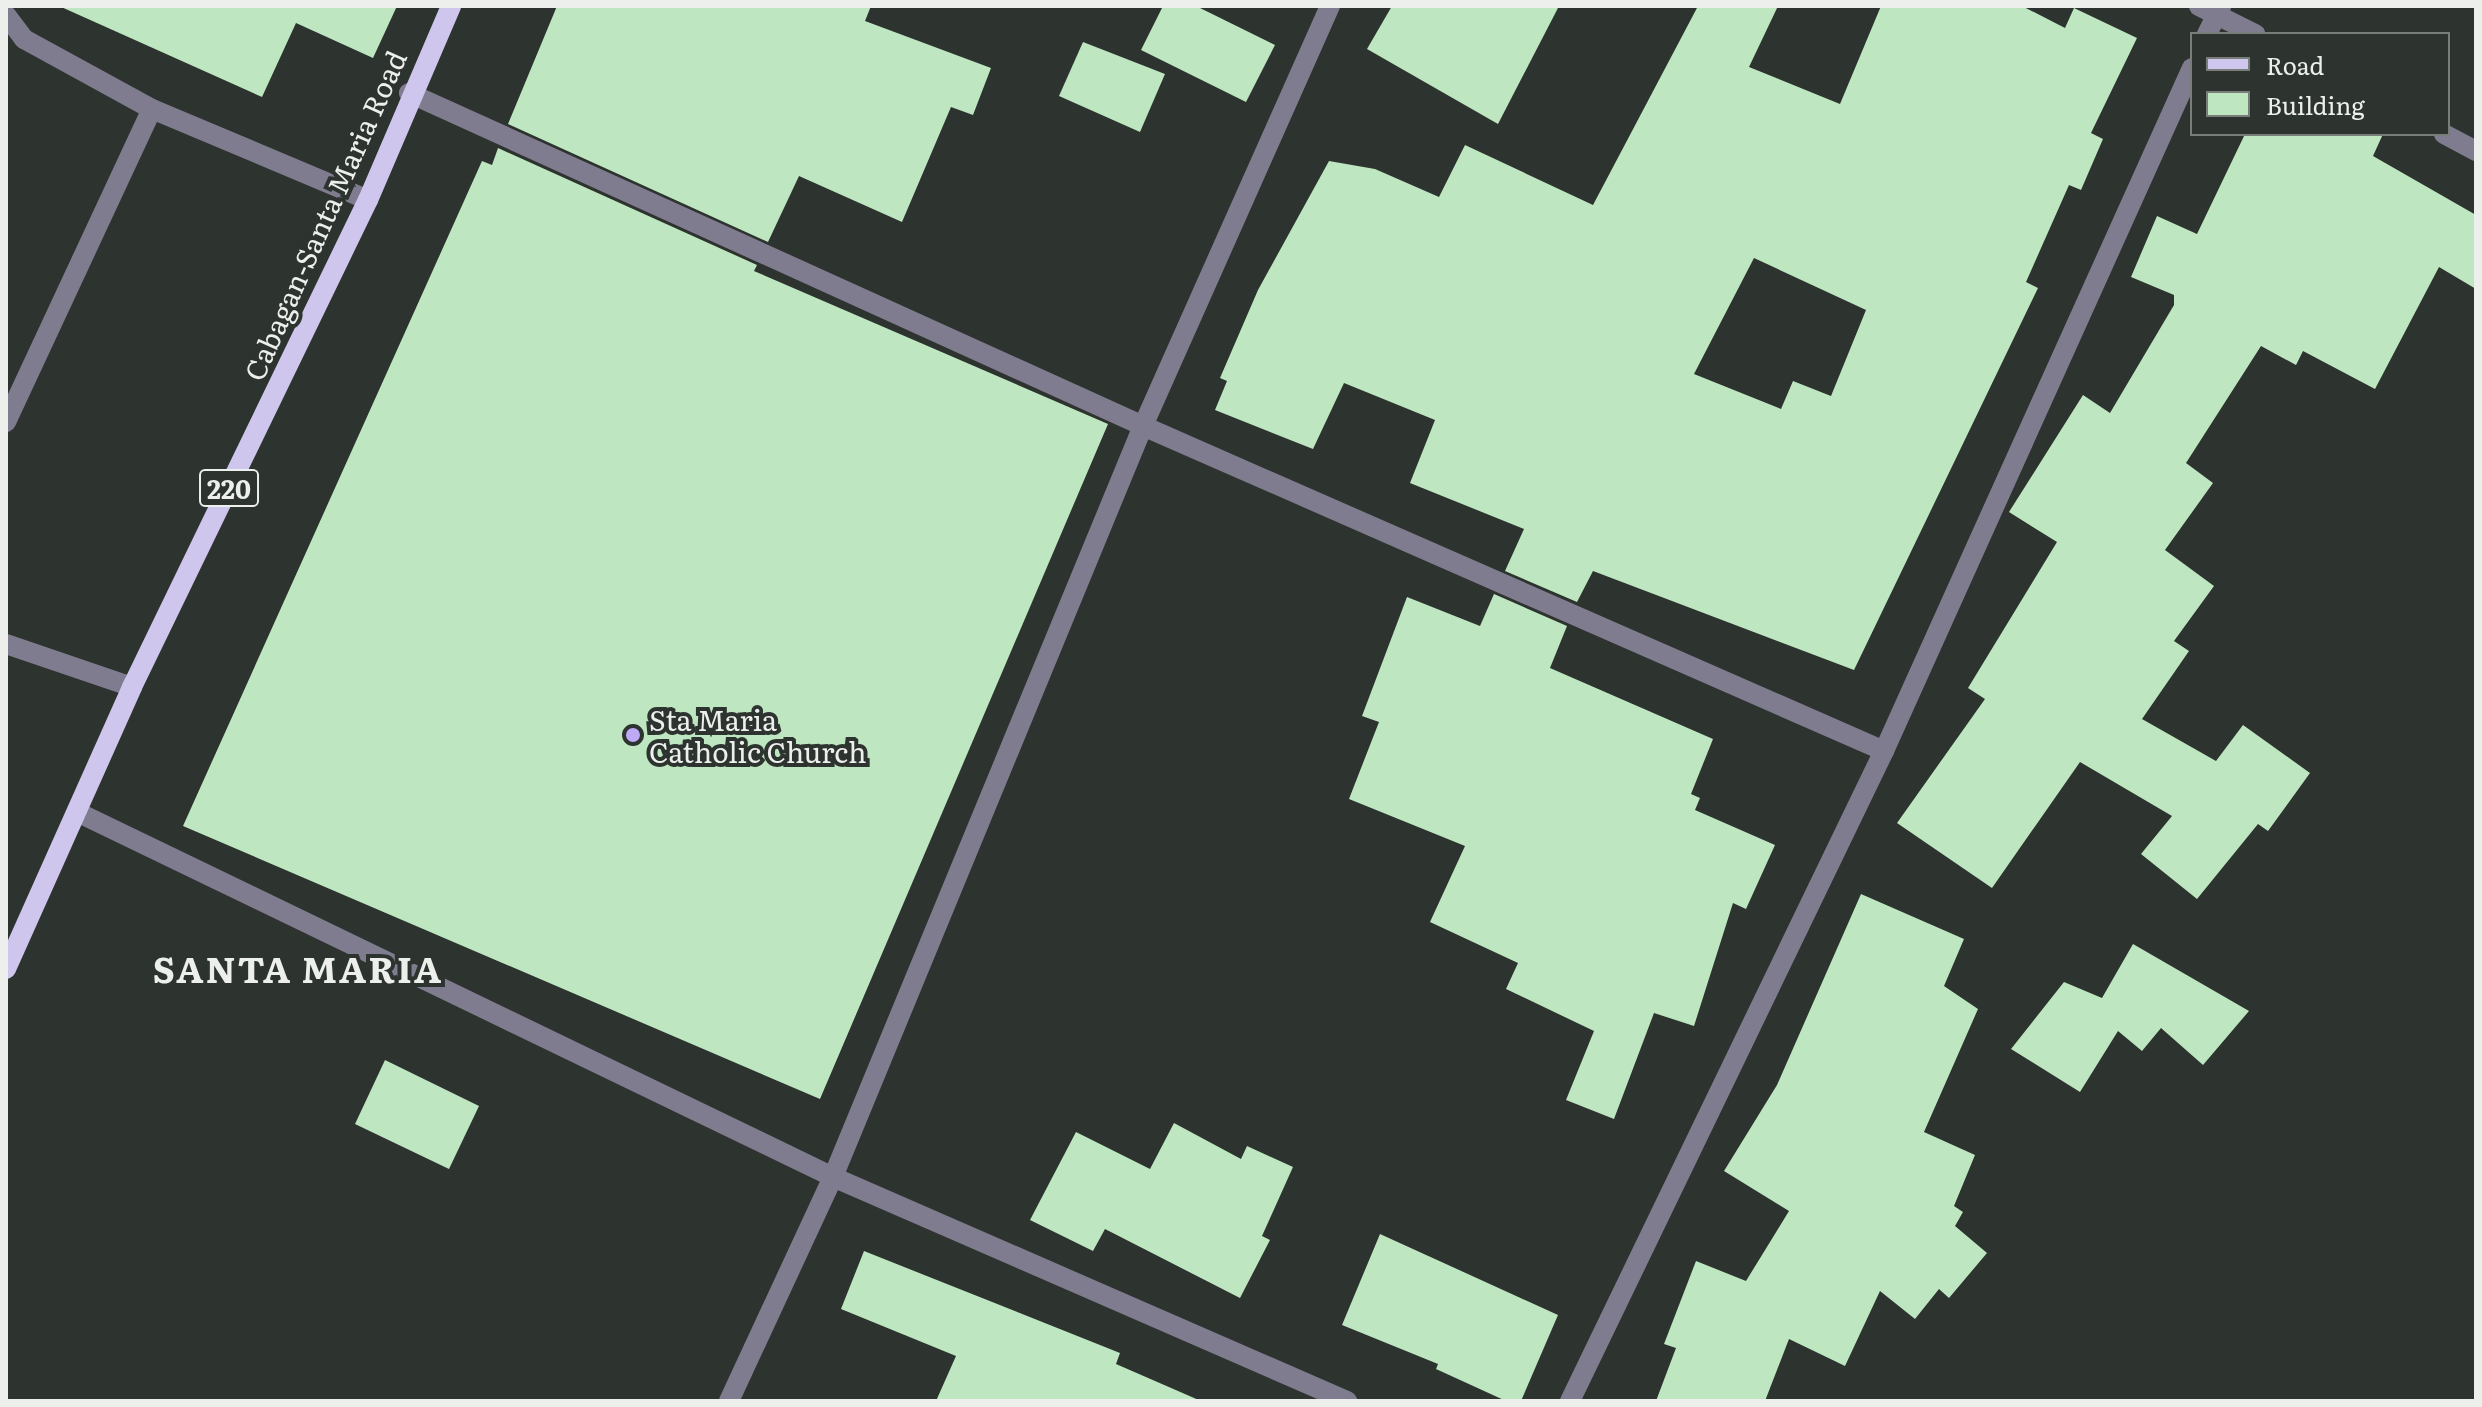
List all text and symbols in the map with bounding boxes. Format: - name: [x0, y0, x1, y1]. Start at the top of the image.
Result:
- legend: [2190, 32, 2450, 136]
- street label: Cabagan-Santa Maria Road: [236, 45, 412, 385]
- text: Road: [2266, 47, 2324, 82]
- text: Building: [2266, 87, 2365, 122]
- road number: 220: [199, 466, 259, 510]
- place label: Sta Maria Catholic Church: [649, 702, 867, 768]
- marker: Sta Maria Catholic Church: [624, 726, 642, 744]
- district label: SANTA MARIA: [153, 946, 443, 990]

